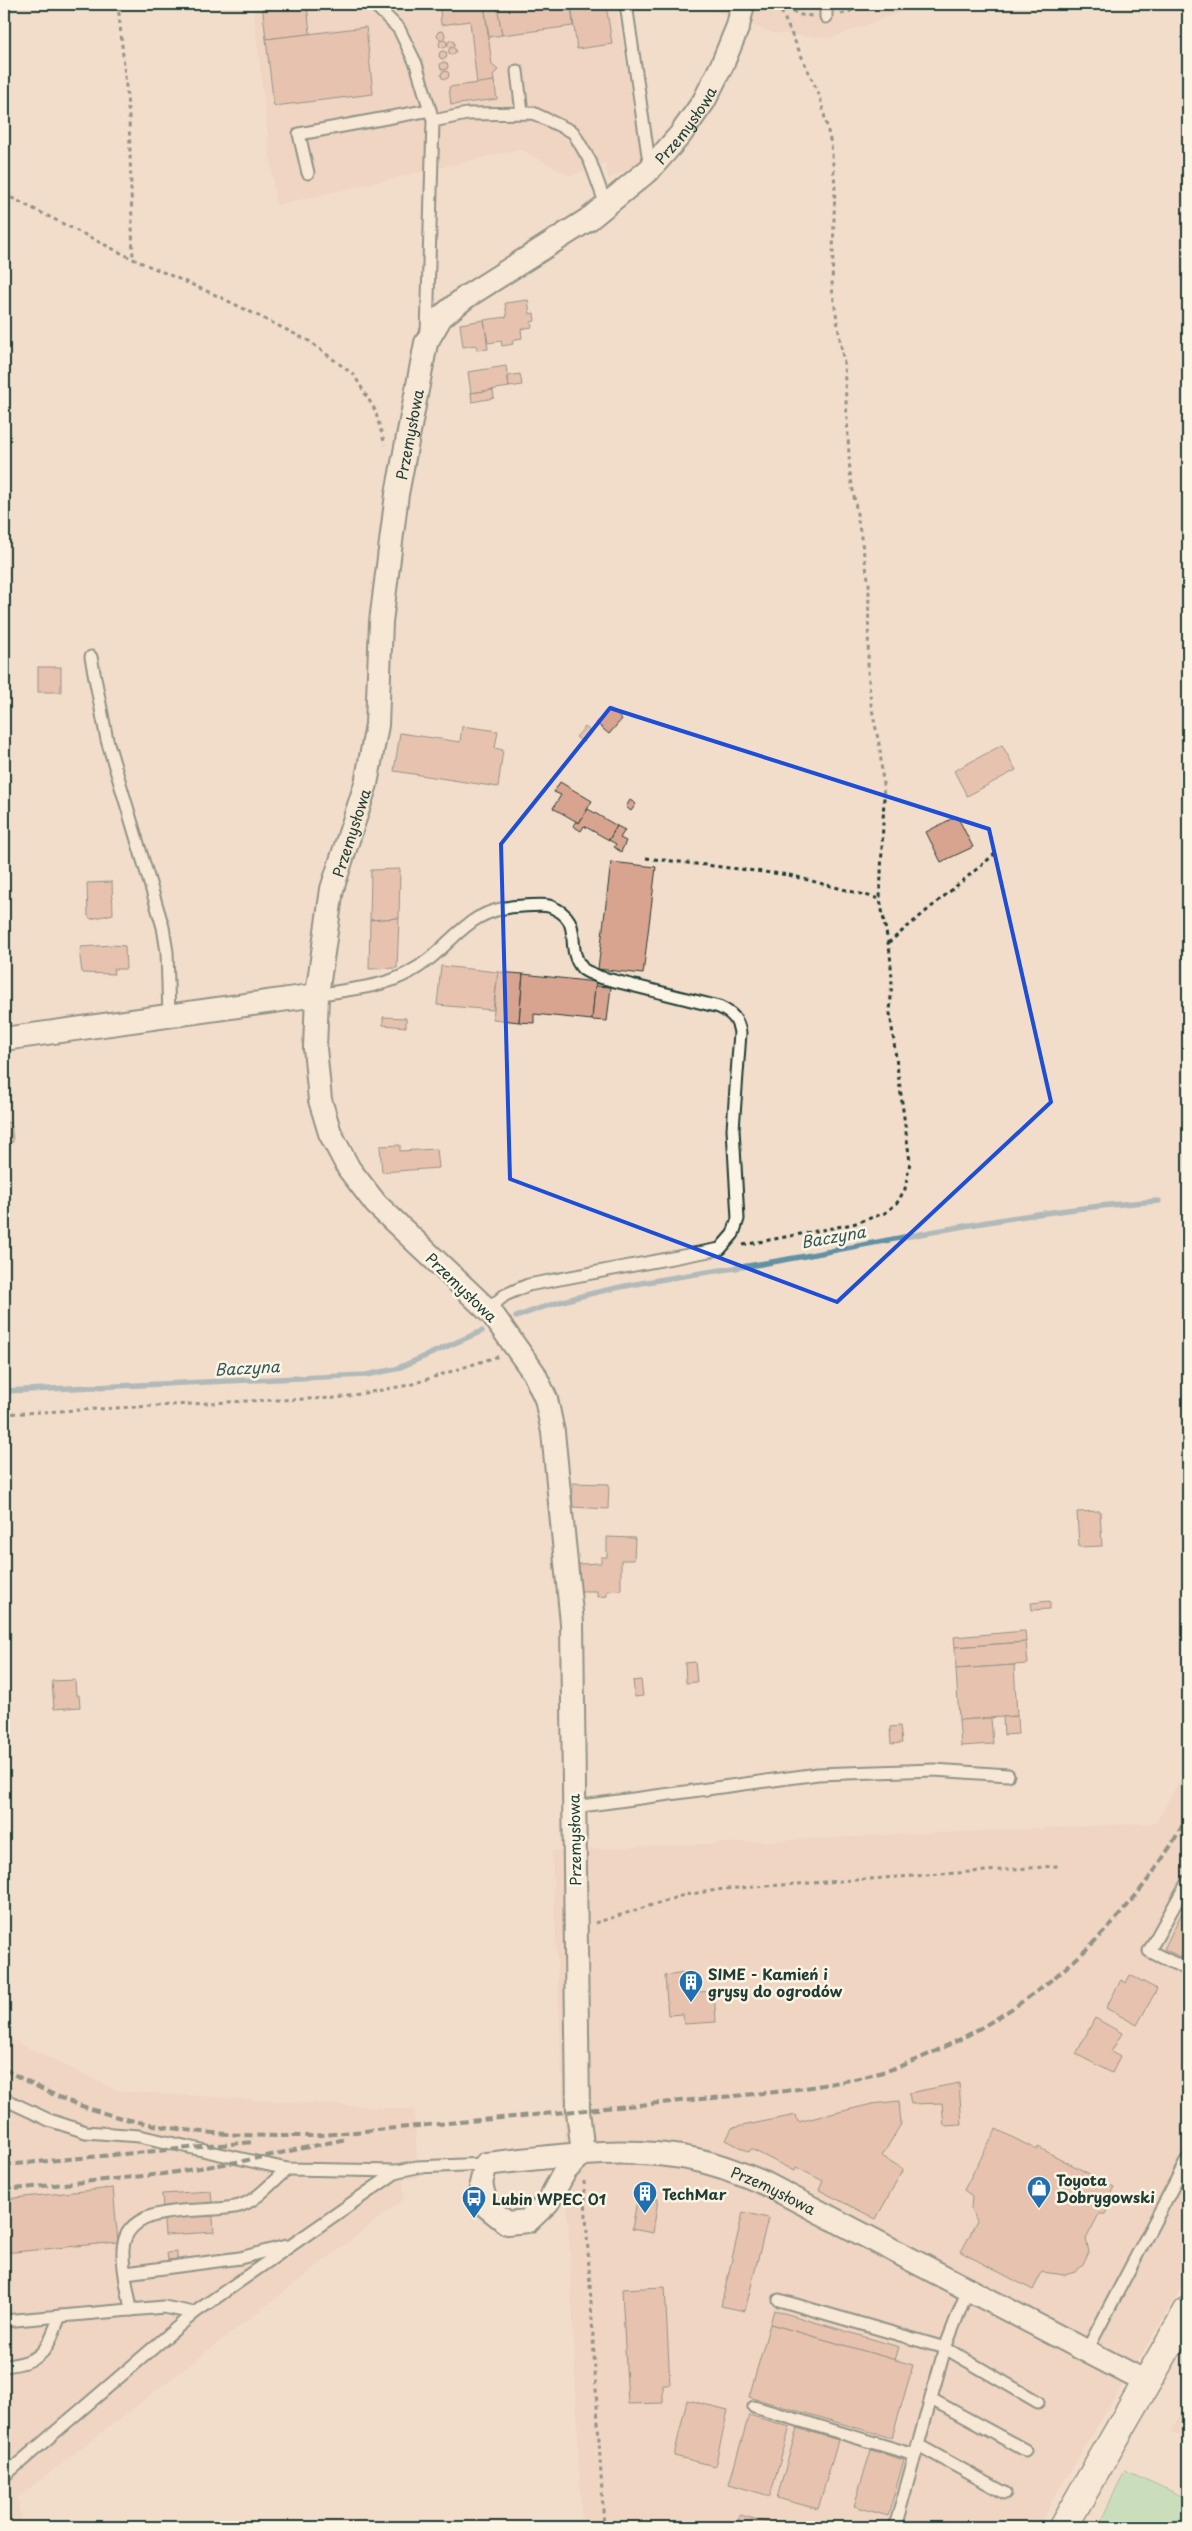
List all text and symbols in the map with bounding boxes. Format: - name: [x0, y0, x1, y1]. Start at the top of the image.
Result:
- street label: Przemysłowa: [648, 81, 722, 169]
- street label: Przemysłowa: [389, 386, 429, 481]
- street label: Przemysłowa: [325, 785, 376, 880]
- water label: Baczyna: [799, 1218, 868, 1253]
- street label: Przemysłowa: [421, 1247, 503, 1328]
- water label: Baczyna: [214, 1353, 281, 1381]
- street label: Przemysłowa: [562, 1793, 586, 1886]
- place label: SIME - Kamień i grysy do ogrodów: [708, 1962, 843, 2002]
- building icon: SIME - Kamień i grysy do ogrodów: [678, 1969, 704, 2003]
- street label: Przemysłowa: [728, 2159, 821, 2220]
- place label: Toyota Dobrygowski: [1056, 2168, 1155, 2208]
- shop icon: Toyota Dobrygowski: [1026, 2175, 1052, 2209]
- building icon: TechMar: [632, 2180, 658, 2214]
- place label: TechMar: [662, 2182, 727, 2205]
- bus stop icon: Lubin WPEC 01: [461, 2185, 487, 2219]
- place label: Lubin WPEC 01: [492, 2187, 606, 2210]

